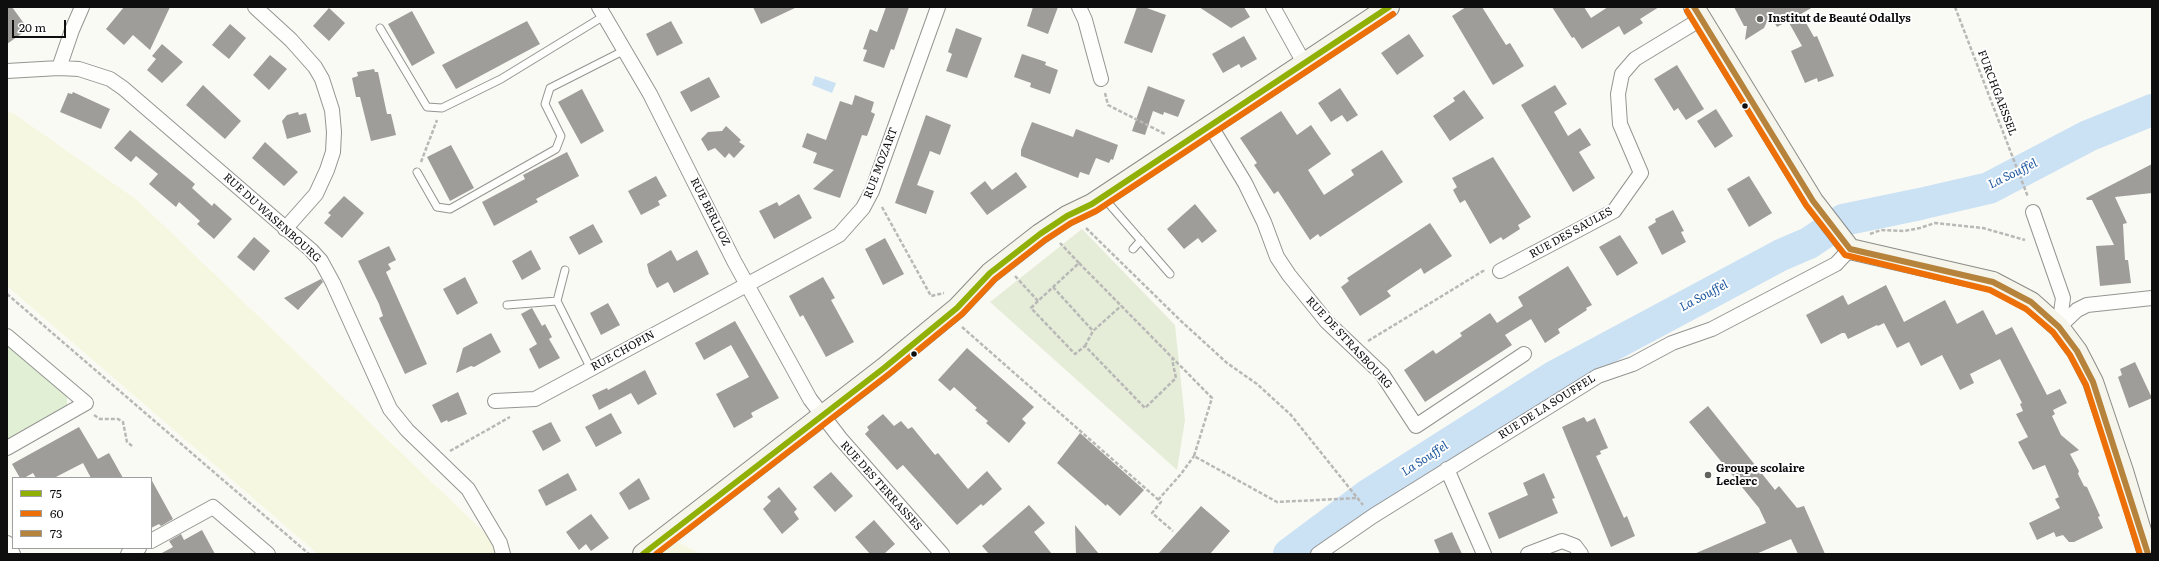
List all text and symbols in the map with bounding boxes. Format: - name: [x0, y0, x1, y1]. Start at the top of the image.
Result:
- scale bar: [14, 12, 68, 38]
- place label: Institut de Beauté Odallys: [1768, 12, 1911, 26]
- marker: Institut de Beauté Odallys: [1755, 14, 1765, 24]
- text: 20 m: [19, 18, 46, 36]
- street label: FURCHGAESSEL: [1975, 48, 2019, 138]
- unlabelled marker: [1740, 101, 1750, 111]
- street label: RUE MOZART: [861, 126, 901, 200]
- water label: La Souffel: [1986, 156, 2040, 192]
- street label: RUE DU WASENBOURG: [220, 171, 324, 265]
- street label: RUE BERLIOZ: [687, 176, 733, 248]
- street label: RUE DES SAULES: [1527, 205, 1615, 261]
- water label: La Souffel: [1678, 277, 1730, 315]
- street label: RUE DE STRASBOURG: [1303, 294, 1395, 392]
- street label: RUE CHOPIN: [589, 328, 657, 374]
- unlabelled marker: [909, 349, 919, 359]
- street label: RUE DE LA SOUFFEL: [1496, 372, 1598, 442]
- street label: RUE DES TERRASSES: [837, 439, 925, 533]
- water label: La Souffel: [1399, 439, 1451, 479]
- place label: Groupe scolaire Leclerc: [1716, 462, 1805, 488]
- marker: Groupe scolaire Leclerc: [1703, 470, 1713, 480]
- legend: [12, 477, 152, 549]
- text: 75: [50, 484, 62, 502]
- text: 60: [50, 504, 63, 522]
- text: 73: [50, 524, 62, 542]

